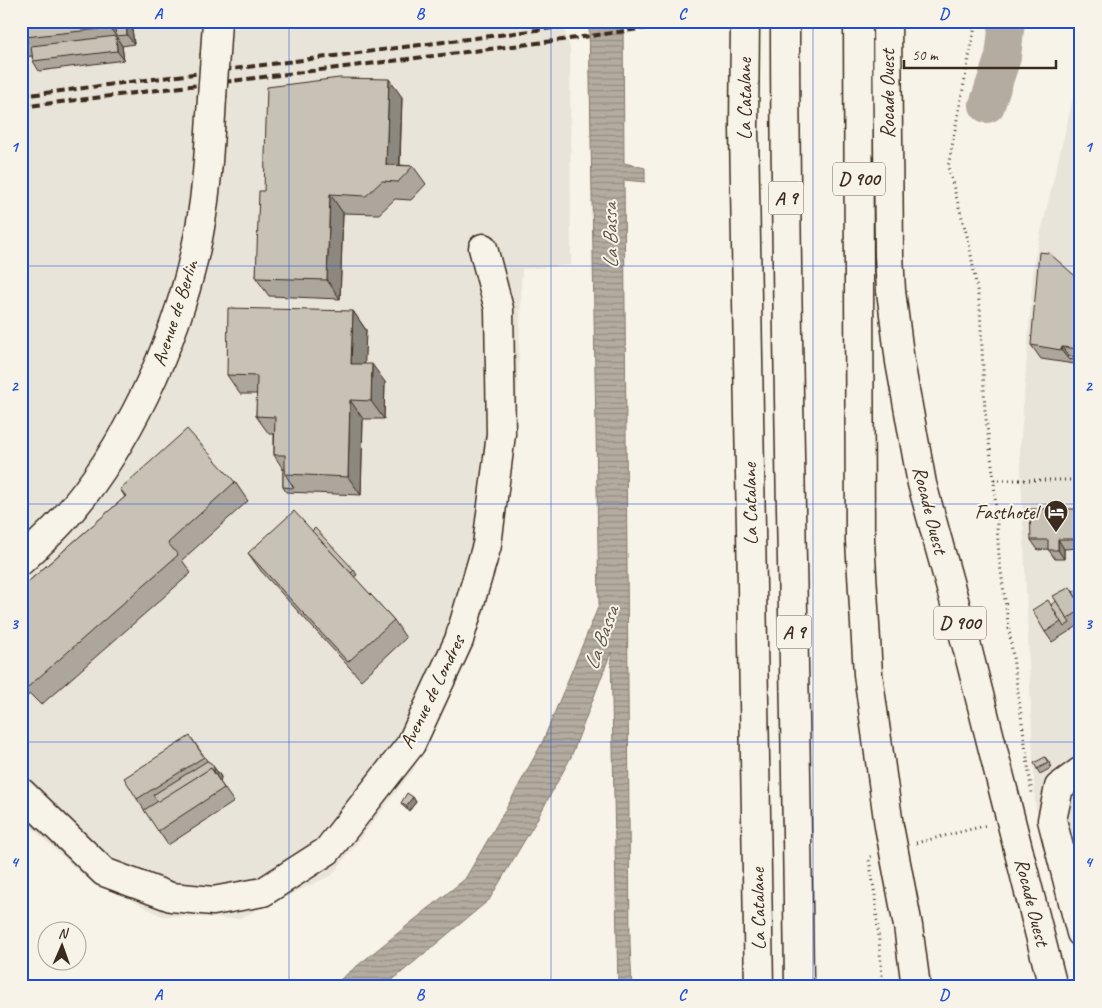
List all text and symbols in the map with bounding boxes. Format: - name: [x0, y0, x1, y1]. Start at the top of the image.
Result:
- text: A: [154, 4, 164, 24]
- text: B: [416, 4, 426, 24]
- text: C: [678, 4, 688, 24]
- text: D: [939, 4, 950, 24]
- scale bar: [904, 38, 1057, 70]
- text: 50 m: [912, 46, 939, 65]
- street label: Rocade Ouest: [875, 47, 900, 139]
- street label: La Catalane: [732, 56, 757, 140]
- text: 1: [10, 137, 19, 157]
- text: 1: [1084, 137, 1093, 157]
- road number: D 900: [833, 162, 885, 195]
- road number: A 9: [768, 182, 804, 214]
- water label: La Bassa: [596, 201, 624, 269]
- street label: Avenue de Berlin: [146, 256, 204, 369]
- text: 2: [10, 376, 19, 396]
- text: 2: [1084, 376, 1093, 396]
- street label: La Catalane: [737, 461, 763, 545]
- street label: Rocade Ouest: [907, 464, 953, 559]
- hotel icon: Fasthotel: [1043, 499, 1069, 533]
- place label: Fasthotel: [975, 500, 1042, 525]
- water label: La Bassa: [578, 601, 625, 673]
- road number: D 900: [934, 606, 986, 640]
- text: 3: [10, 614, 19, 634]
- text: 3: [1084, 614, 1093, 634]
- road number: A 9: [776, 616, 812, 649]
- street label: Avenue de Londres: [394, 629, 471, 753]
- text: 4: [10, 852, 19, 872]
- text: 4: [1084, 852, 1093, 872]
- street label: Rocade Ouest: [1009, 856, 1055, 951]
- street label: La Catalane: [745, 866, 771, 950]
- north arrow: [38, 920, 88, 970]
- text: N: [58, 925, 69, 942]
- text: A: [154, 985, 164, 1005]
- text: B: [416, 985, 426, 1005]
- text: C: [678, 985, 688, 1005]
- text: D: [939, 985, 950, 1005]

